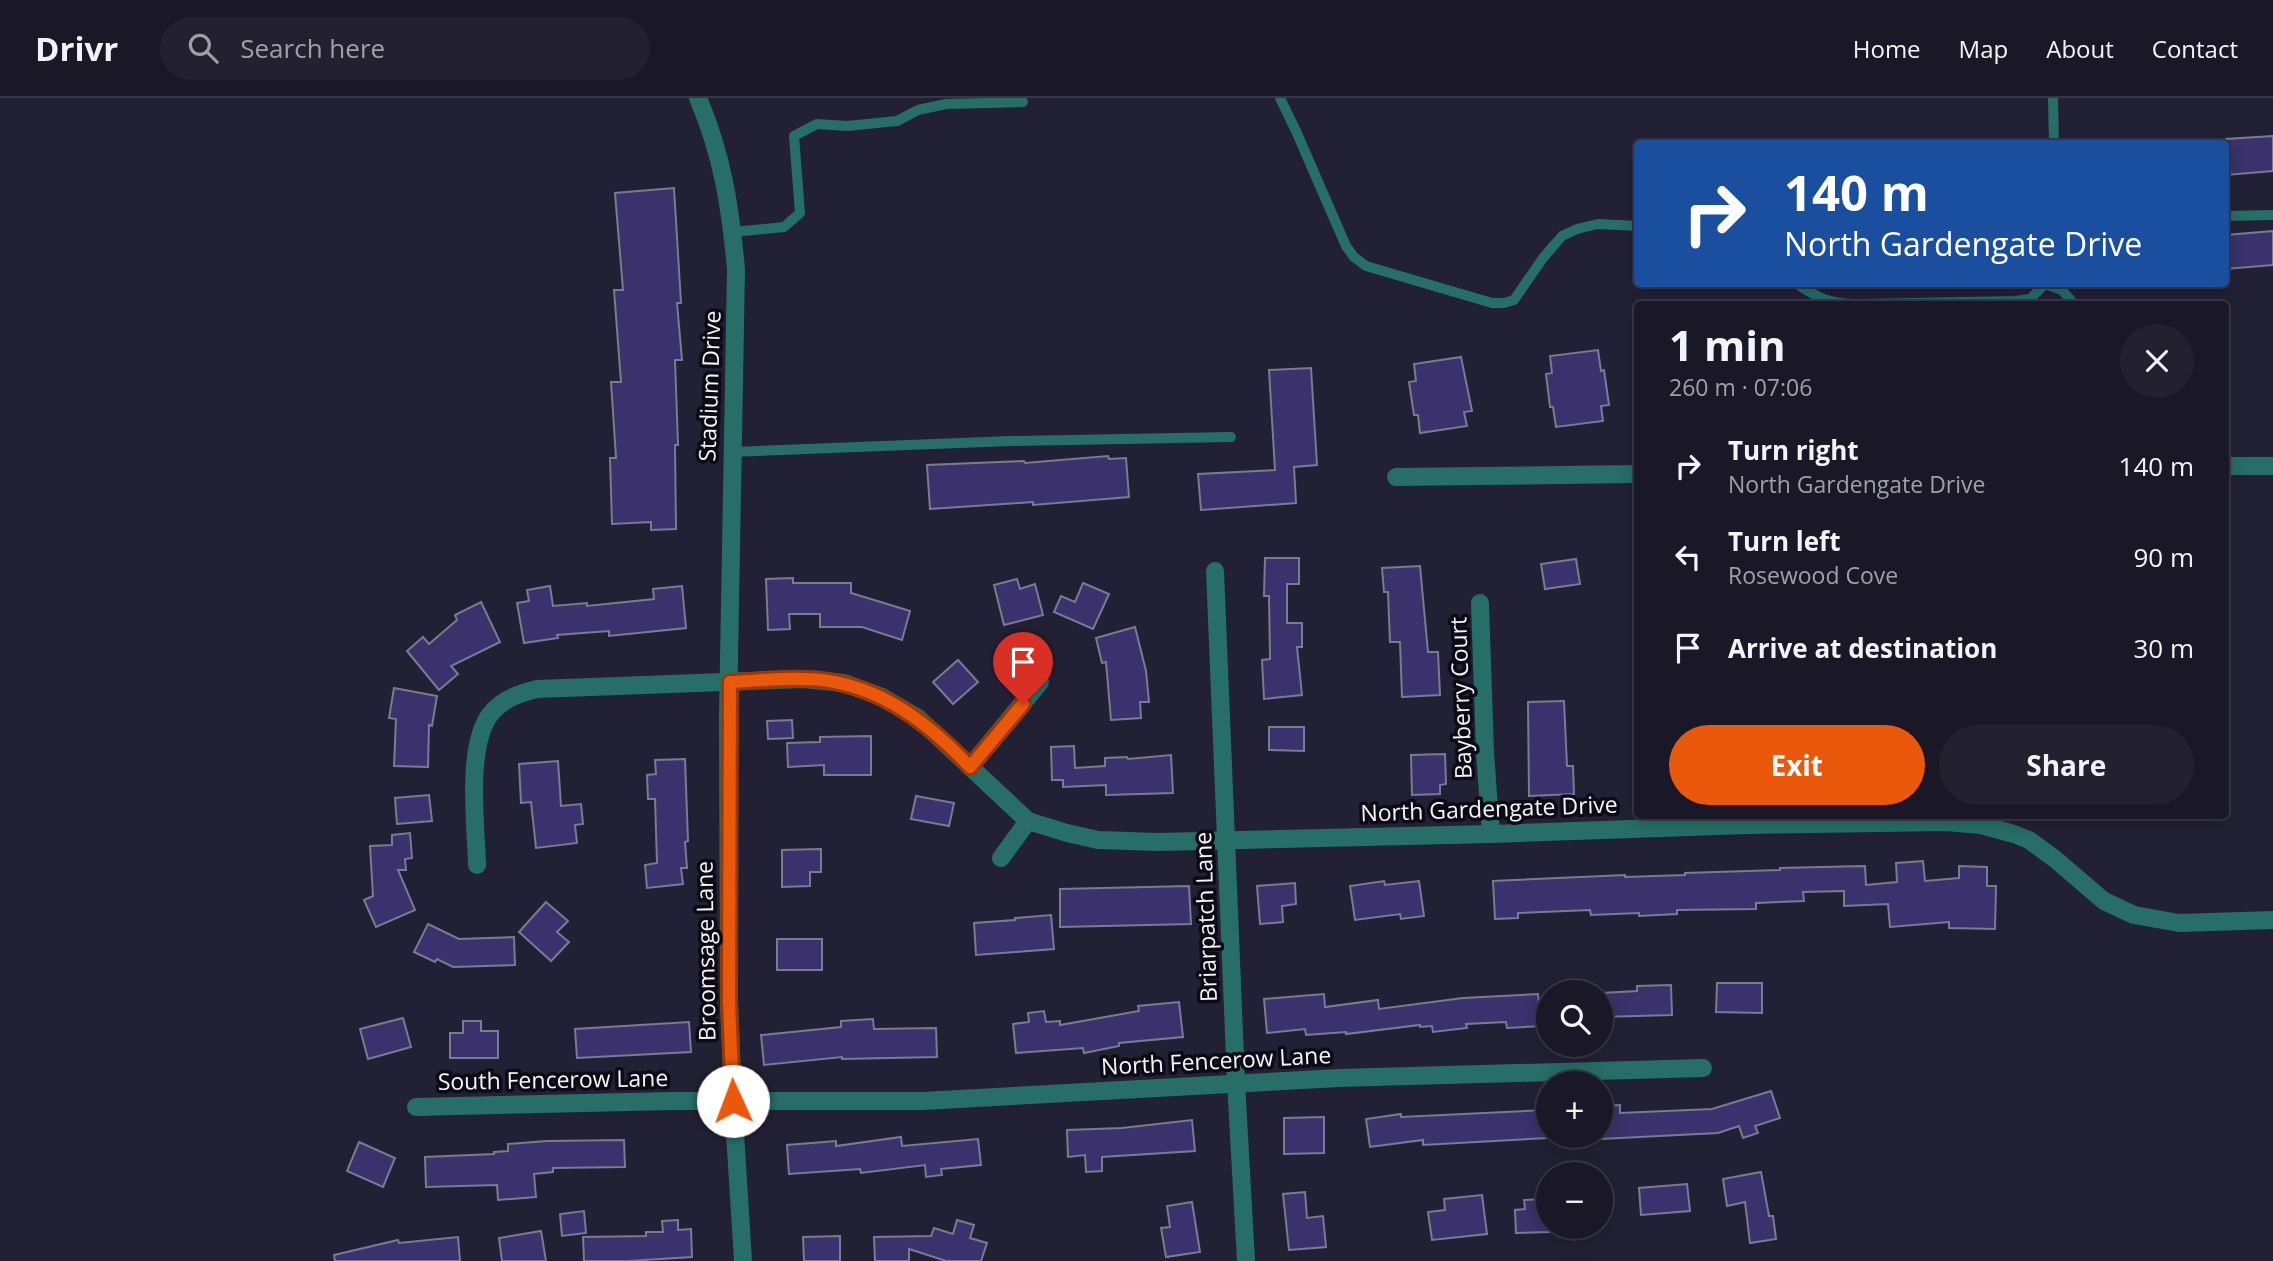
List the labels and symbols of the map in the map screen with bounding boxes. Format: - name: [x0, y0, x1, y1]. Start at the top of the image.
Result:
- street label: Stadium Drive: [690, 310, 728, 462]
- street label: Bayberry Court: [1441, 616, 1479, 780]
- pin: [993, 632, 1053, 704]
- street label: North Gardengate Drive: [1360, 788, 1618, 828]
- street label: Briarpatch Lane: [1186, 831, 1224, 1003]
- street label: Broomsage Lane: [687, 861, 723, 1041]
- street label: North Fencerow Lane: [1100, 1038, 1332, 1082]
- street label: South Fencerow Lane: [437, 1061, 669, 1097]
- position arrow: [696, 1064, 770, 1138]

